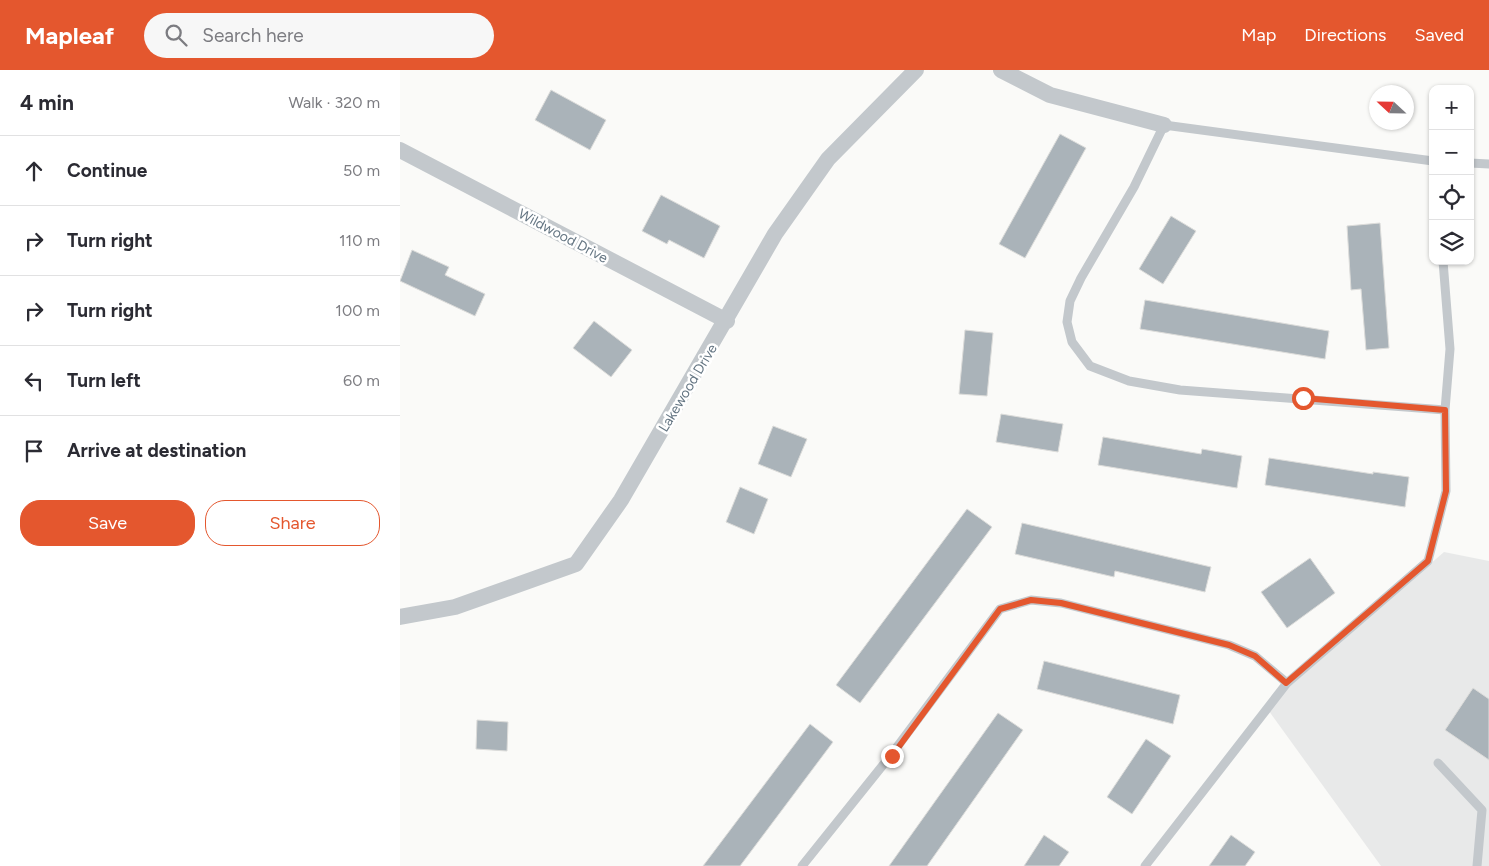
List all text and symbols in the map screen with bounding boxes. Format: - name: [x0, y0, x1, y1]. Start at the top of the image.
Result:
- search box: [144, 13, 494, 58]
- text: Mapleaf: [25, 21, 114, 50]
- icon: search: [162, 21, 190, 49]
- text: Search here: [202, 24, 304, 47]
- text: Map: [1241, 24, 1276, 46]
- text: Directions: [1304, 24, 1386, 46]
- text: Saved: [1414, 24, 1464, 46]
- north arrow: [1369, 85, 1414, 130]
- map controls: [1429, 85, 1474, 265]
- button: +: [1429, 85, 1474, 130]
- text: 4 min: [20, 90, 74, 115]
- text: Walk · 320 m: [288, 93, 380, 112]
- button: −: [1429, 130, 1474, 175]
- icon: ahead: [20, 157, 48, 185]
- text: Continue: [67, 159, 147, 182]
- text: 50 m: [343, 161, 380, 180]
- button: locate: [1429, 175, 1474, 220]
- street label: Wildwood Drive: [515, 205, 611, 267]
- button: layers: [1429, 220, 1474, 265]
- icon: right: [20, 227, 48, 255]
- text: Turn right: [67, 229, 153, 252]
- text: 110 m: [339, 231, 380, 250]
- icon: right: [20, 297, 48, 325]
- text: Turn right: [67, 299, 153, 322]
- text: 100 m: [335, 301, 380, 320]
- street label: Lakewood Drive: [655, 341, 721, 435]
- icon: left: [20, 367, 48, 395]
- text: Turn left: [67, 369, 141, 392]
- text: 60 m: [343, 371, 380, 390]
- route start: [1292, 387, 1315, 410]
- icon: arrive: [20, 437, 48, 465]
- text: Arrive at destination: [67, 439, 246, 462]
- button: Save: [20, 500, 195, 546]
- button: Share: [205, 500, 380, 546]
- route end: [881, 745, 904, 768]

